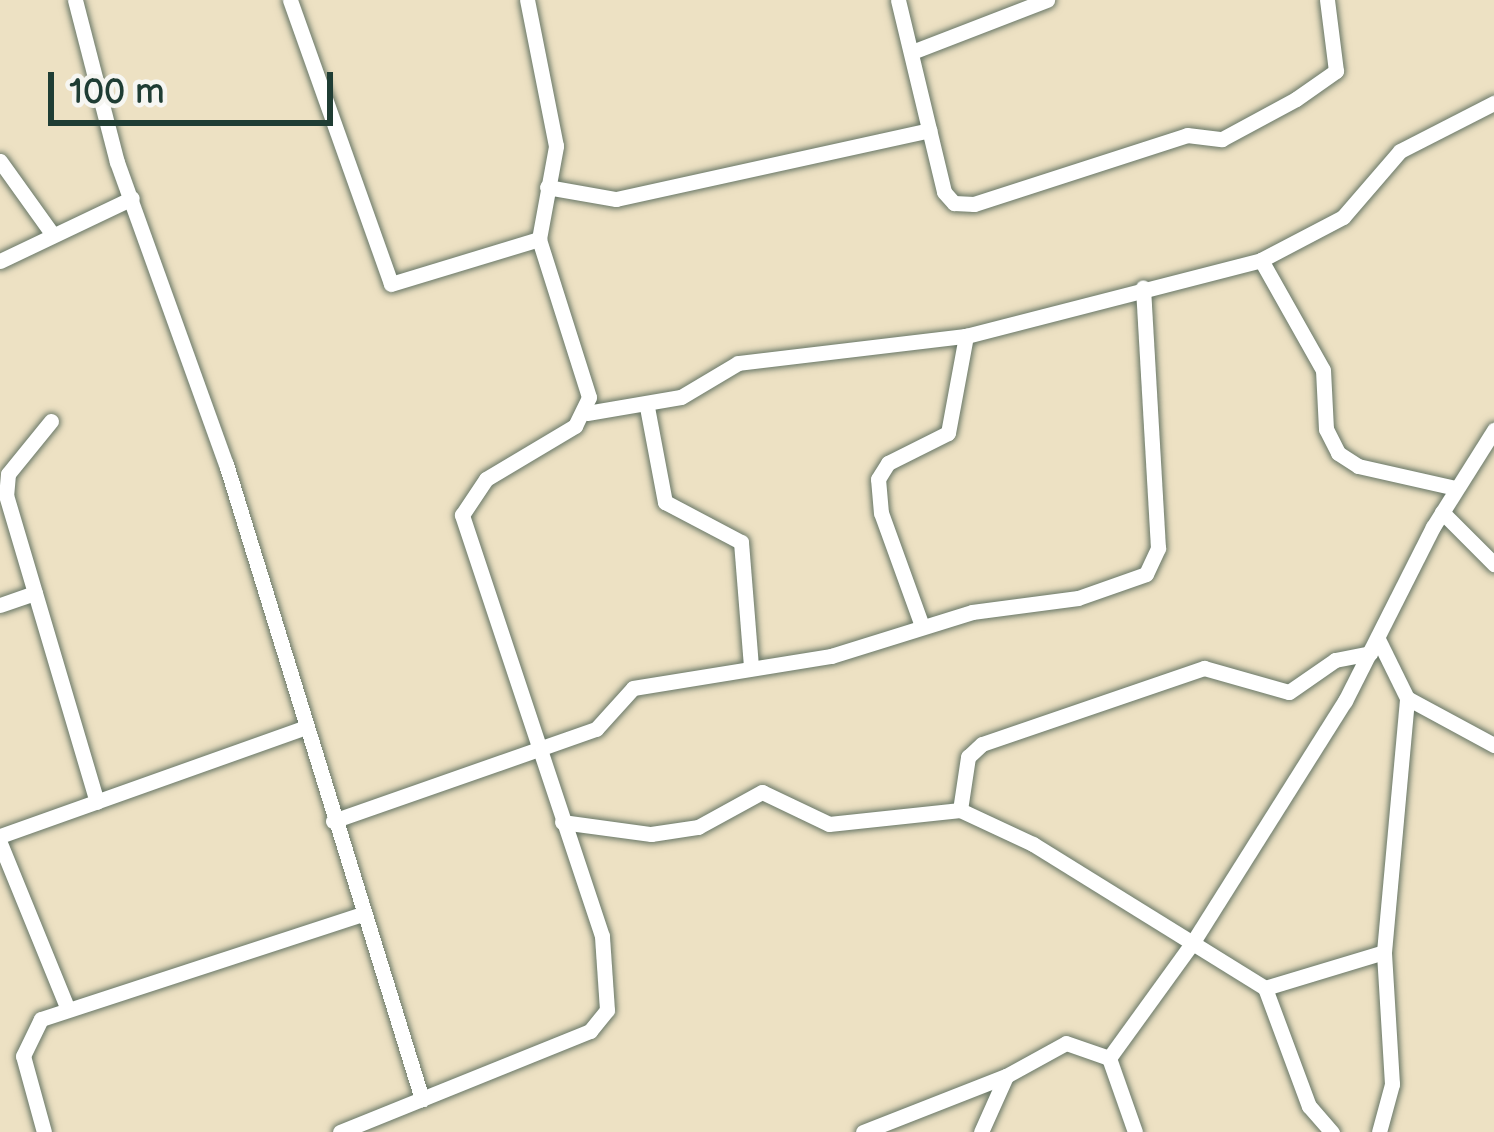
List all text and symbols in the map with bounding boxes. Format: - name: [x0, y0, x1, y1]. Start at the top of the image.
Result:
- scale bar: [54, 48, 339, 122]
- text: 100 m: [69, 71, 165, 114]

